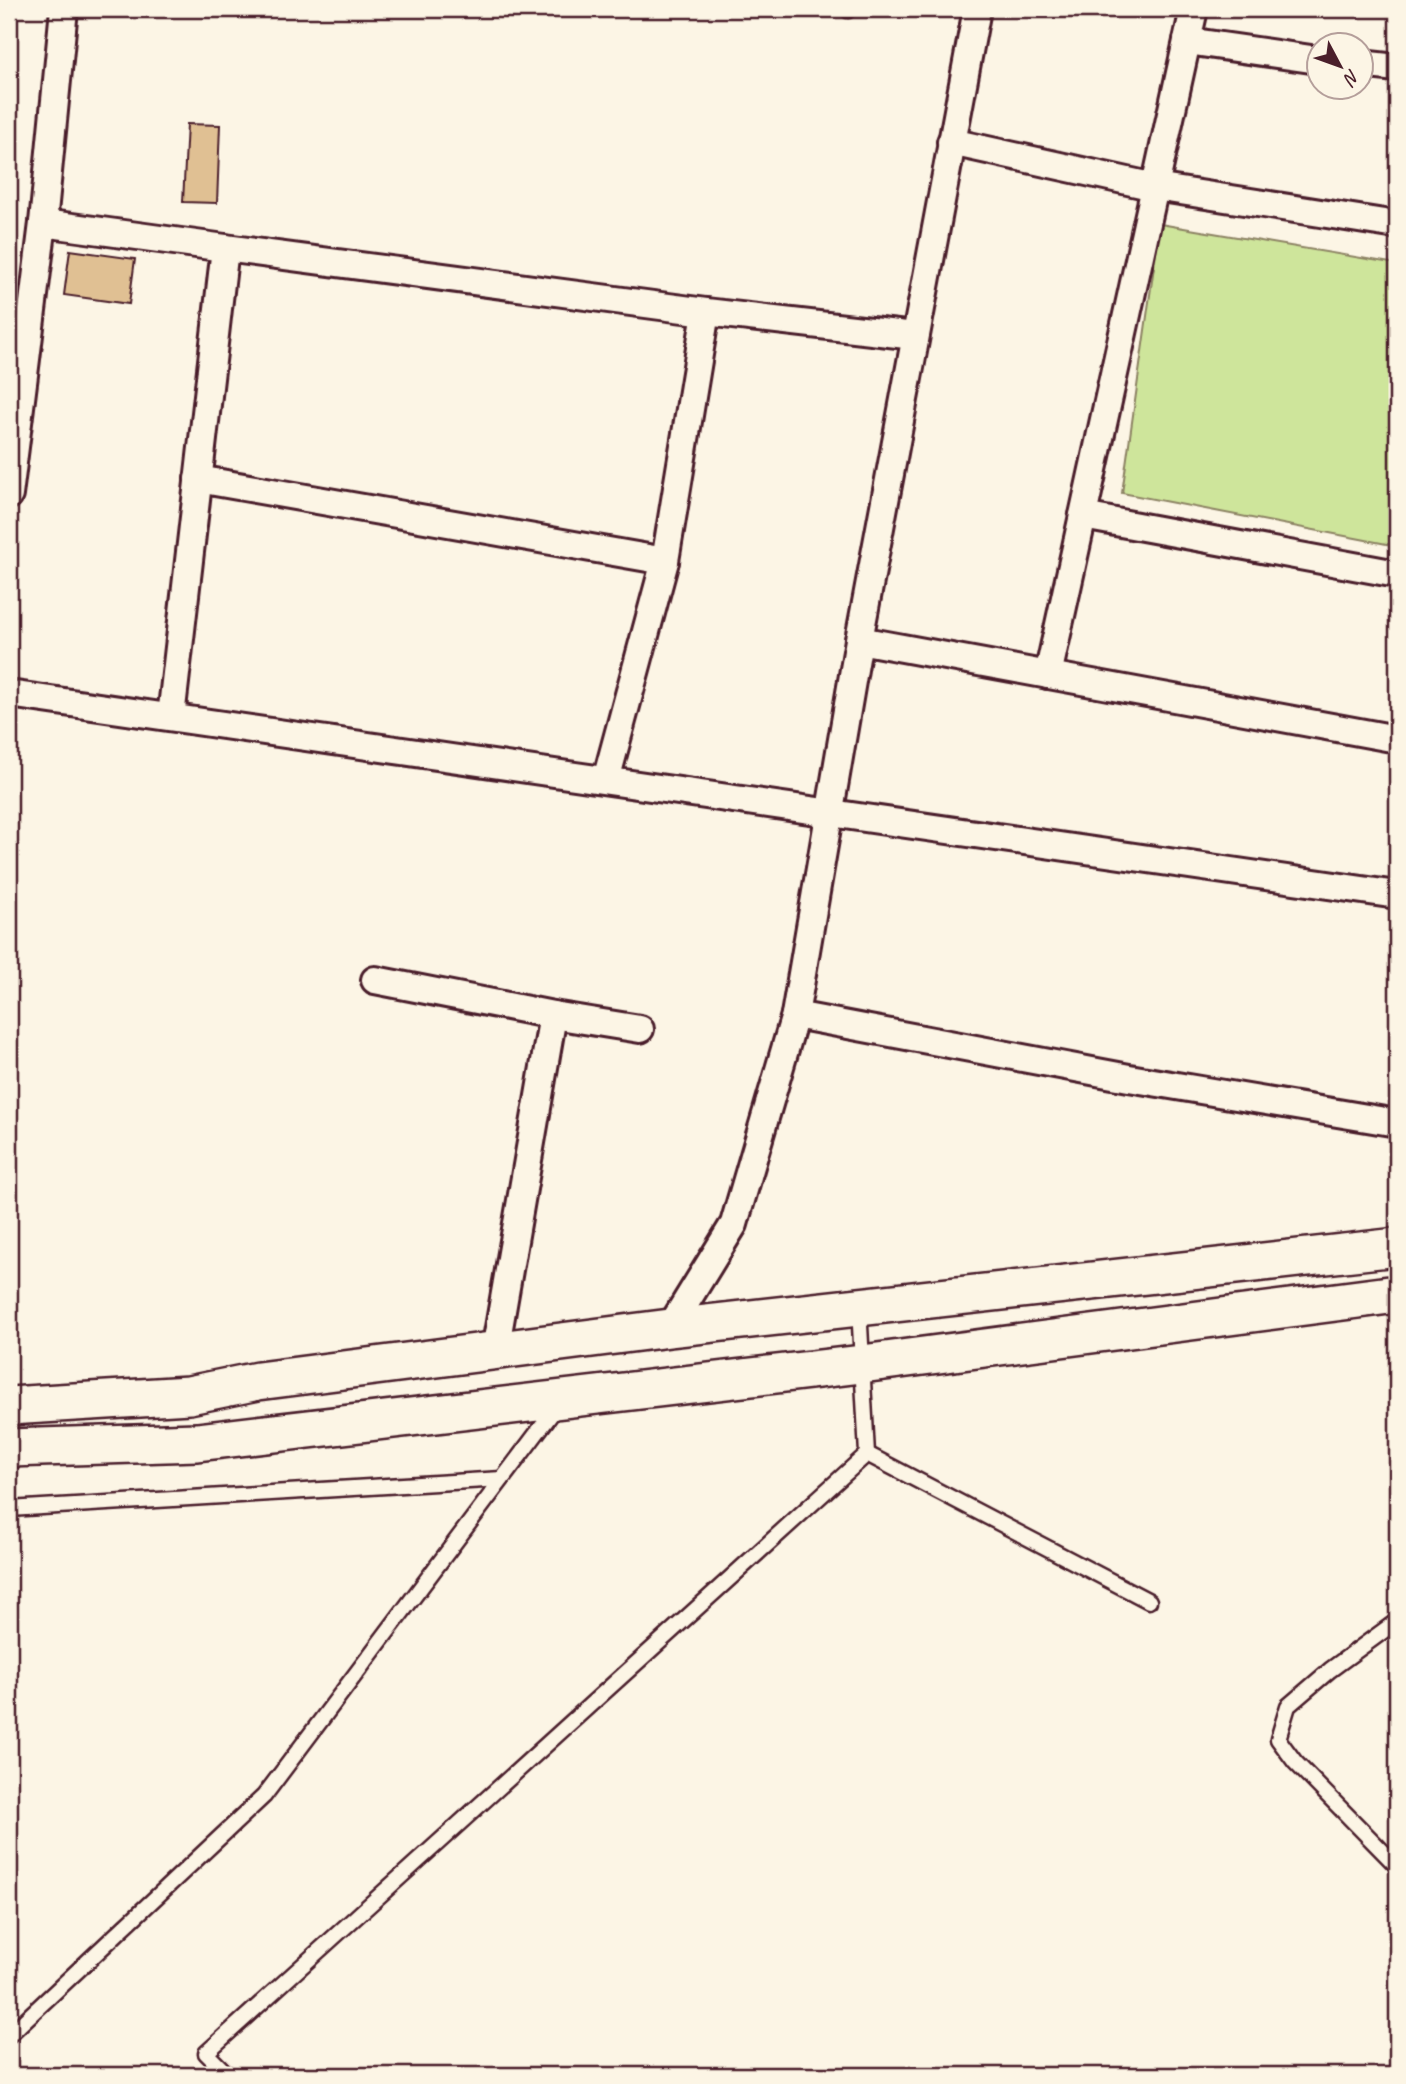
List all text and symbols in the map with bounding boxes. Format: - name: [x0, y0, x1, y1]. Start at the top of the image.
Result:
- north arrow: [1304, 32, 1374, 102]
- text: N: [1337, 64, 1365, 91]

